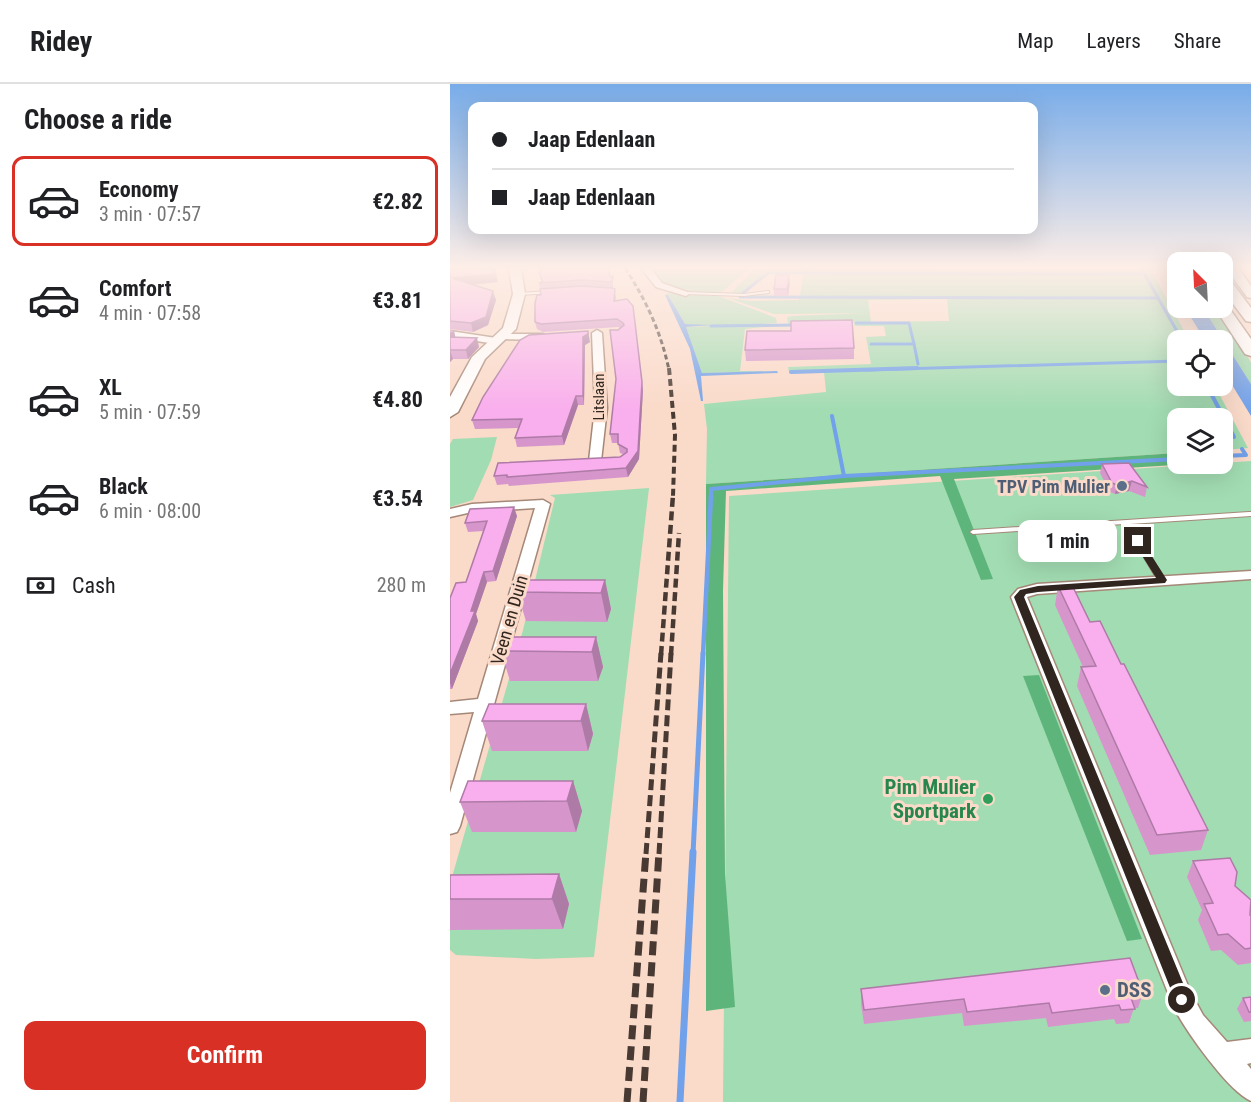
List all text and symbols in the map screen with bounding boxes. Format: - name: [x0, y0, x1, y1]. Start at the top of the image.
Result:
- text: Ridey: [30, 25, 92, 58]
- text: Map: [1017, 29, 1054, 53]
- text: Layers: [1087, 29, 1141, 53]
- text: Share: [1174, 29, 1221, 53]
- text: Choose a ride: [24, 104, 172, 136]
- text: Jaap Edenlaan: [528, 127, 655, 152]
- icon: car: [27, 174, 81, 228]
- text: Economy: [99, 177, 179, 202]
- text: Jaap Edenlaan: [528, 185, 655, 210]
- text: €2.82: [372, 189, 423, 214]
- text: 3 min · 07:57: [99, 202, 201, 226]
- north arrow: [1167, 252, 1233, 318]
- map controls: [1167, 252, 1233, 474]
- icon: car: [27, 273, 81, 327]
- text: Comfort: [99, 276, 172, 301]
- text: €3.81: [372, 288, 423, 313]
- text: 4 min · 07:58: [99, 301, 201, 325]
- button: locate: [1167, 330, 1233, 396]
- icon: car: [27, 372, 81, 426]
- street label: Litslaan: [590, 374, 608, 420]
- text: XL: [99, 375, 122, 400]
- text: €4.80: [372, 387, 423, 412]
- text: 5 min · 07:59: [99, 400, 201, 424]
- button: layers: [1167, 408, 1233, 474]
- icon: car: [27, 471, 81, 525]
- text: Black: [99, 474, 148, 499]
- place label: TPV Pim Mulier: [997, 476, 1110, 497]
- marker: TPV Pim Mulier: [1115, 479, 1129, 493]
- text: €3.54: [372, 486, 423, 511]
- text: 6 min · 08:00: [99, 499, 201, 523]
- callout: 1 min: [1018, 520, 1117, 562]
- route end: [1124, 527, 1151, 554]
- text: 1 min: [1045, 529, 1090, 553]
- icon: cash: [24, 569, 57, 602]
- text: Cash: [72, 573, 116, 598]
- text: 280 m: [377, 573, 426, 597]
- street label: Veen en Duin: [486, 573, 532, 667]
- place label: Pim Mulier Sportpark: [885, 775, 977, 823]
- marker: Pim Mulier Sportpark: [981, 792, 995, 806]
- place label: DSS: [1117, 978, 1152, 1002]
- marker: DSS: [1098, 983, 1112, 997]
- route start: [1168, 986, 1195, 1013]
- button: Confirm: [24, 1021, 426, 1090]

